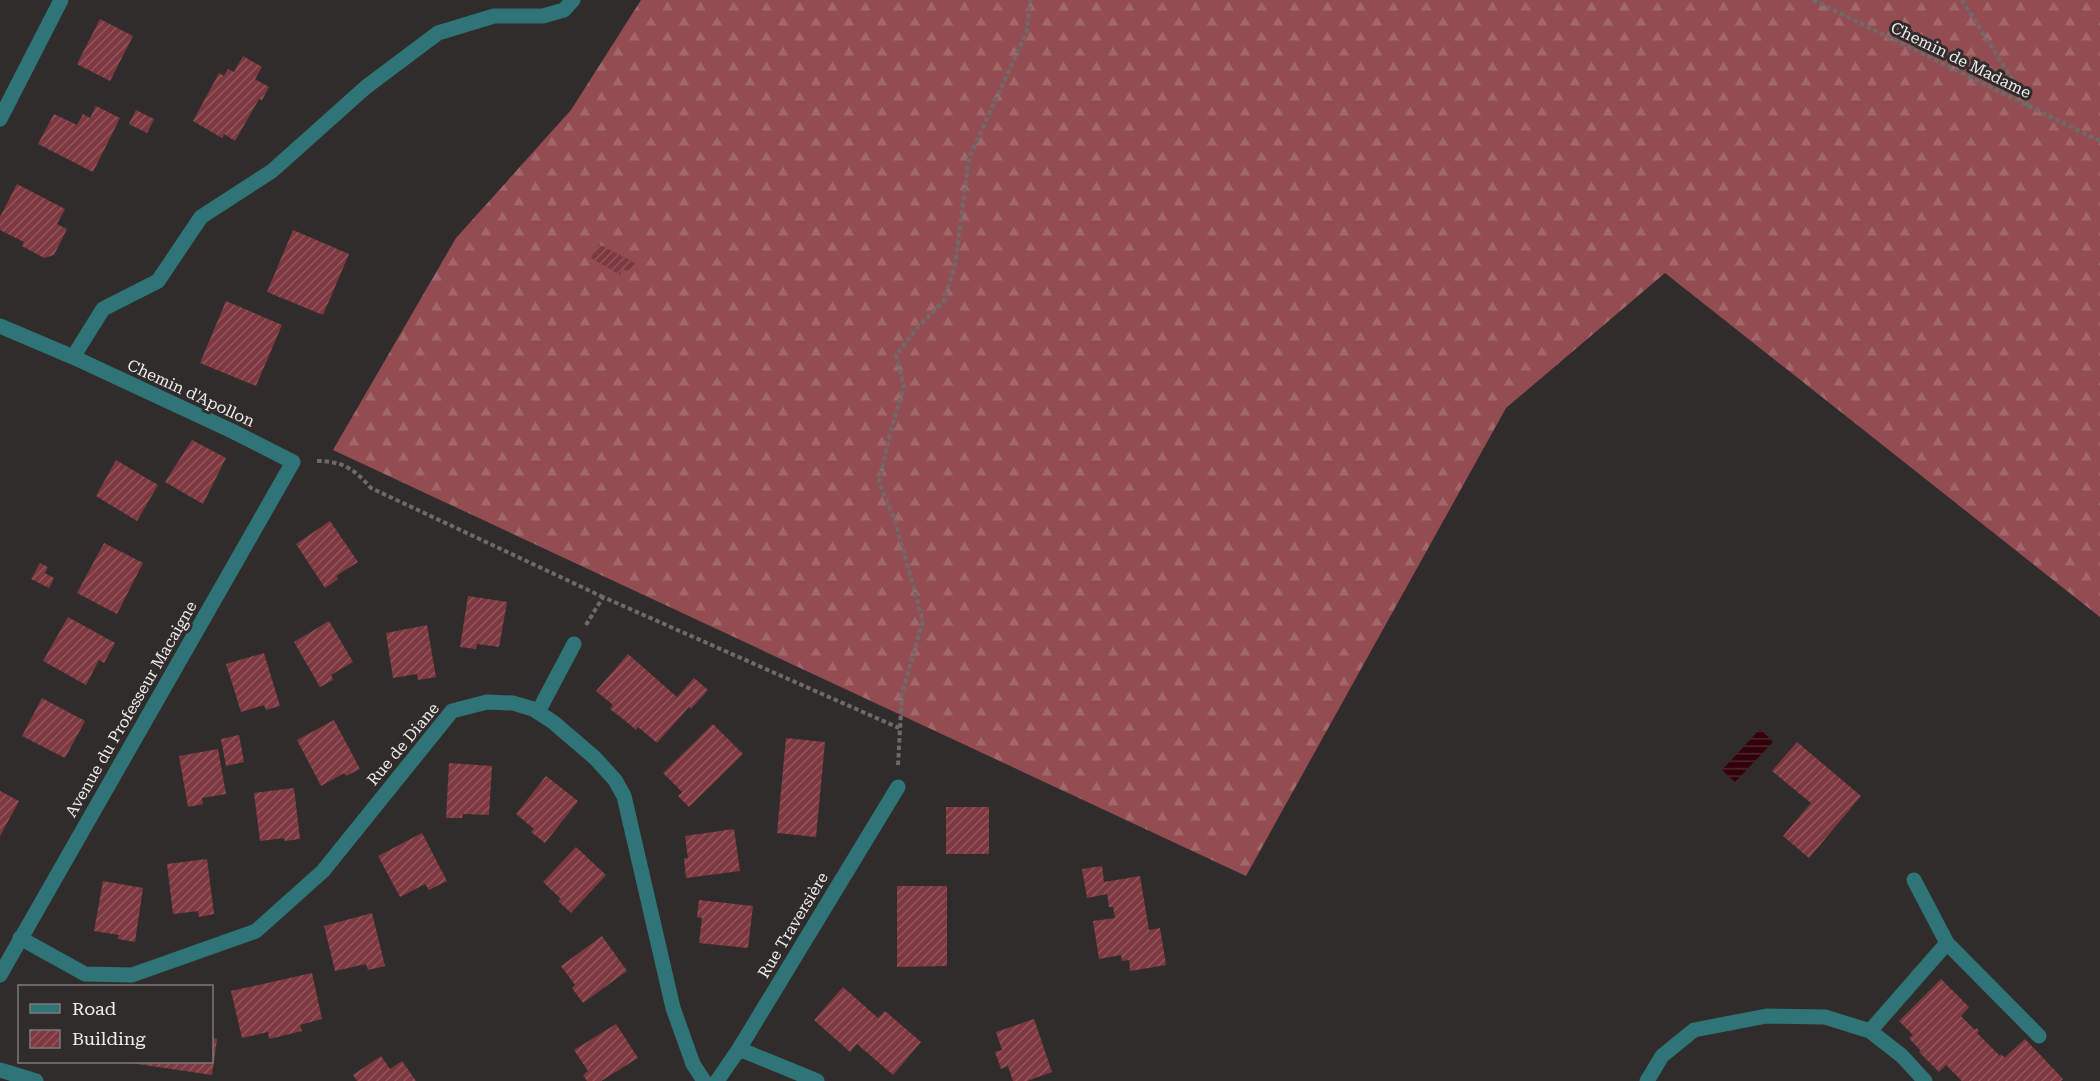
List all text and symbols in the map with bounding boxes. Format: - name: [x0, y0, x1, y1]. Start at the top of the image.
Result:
- street label: Chemin de Madame: [1888, 18, 2034, 102]
- street label: Chemin d'Apollon: [124, 355, 258, 431]
- street label: Avenue du Professeur Macaigne: [61, 598, 201, 820]
- street label: Rue de Diane: [363, 699, 443, 789]
- street label: Rue Traversière: [754, 869, 832, 981]
- legend: [18, 985, 213, 1063]
- text: Road: [72, 998, 117, 1019]
- text: Building: [72, 1028, 146, 1049]

